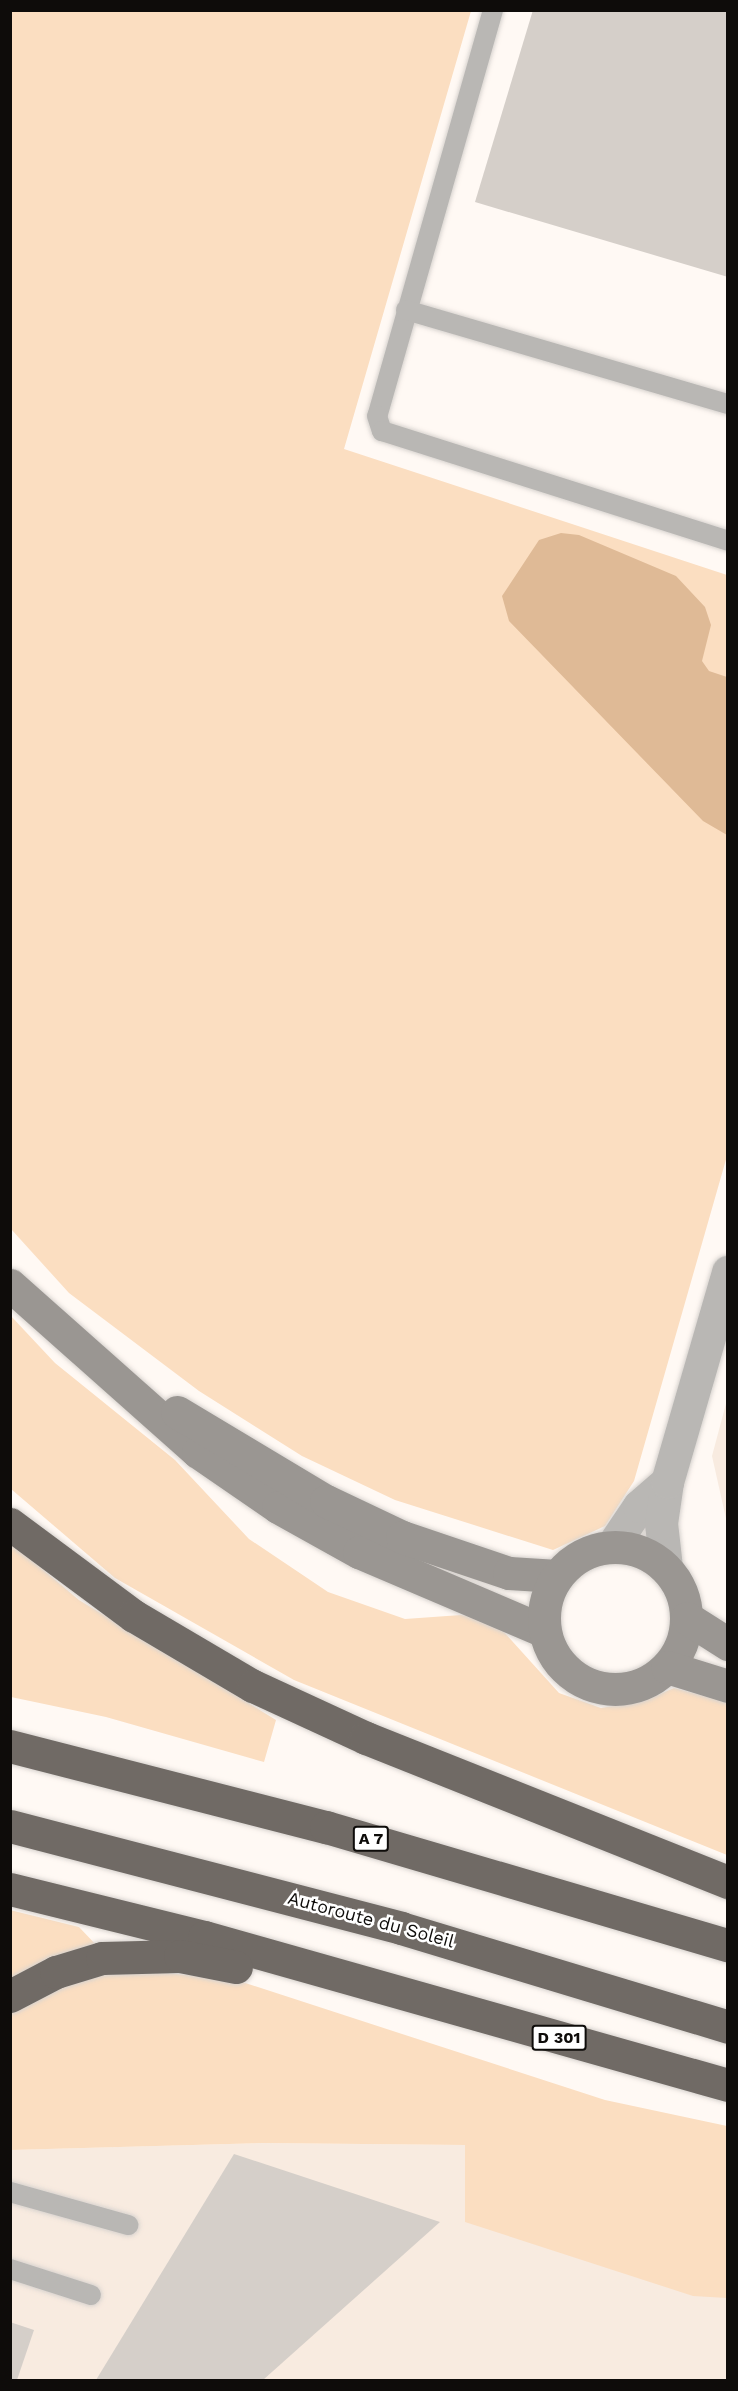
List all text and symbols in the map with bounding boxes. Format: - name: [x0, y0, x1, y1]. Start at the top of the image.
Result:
- road number: A 7: [352, 1826, 391, 1852]
- street label: Autoroute du Soleil: [285, 1887, 457, 1953]
- road number: D 301: [530, 2025, 588, 2051]

